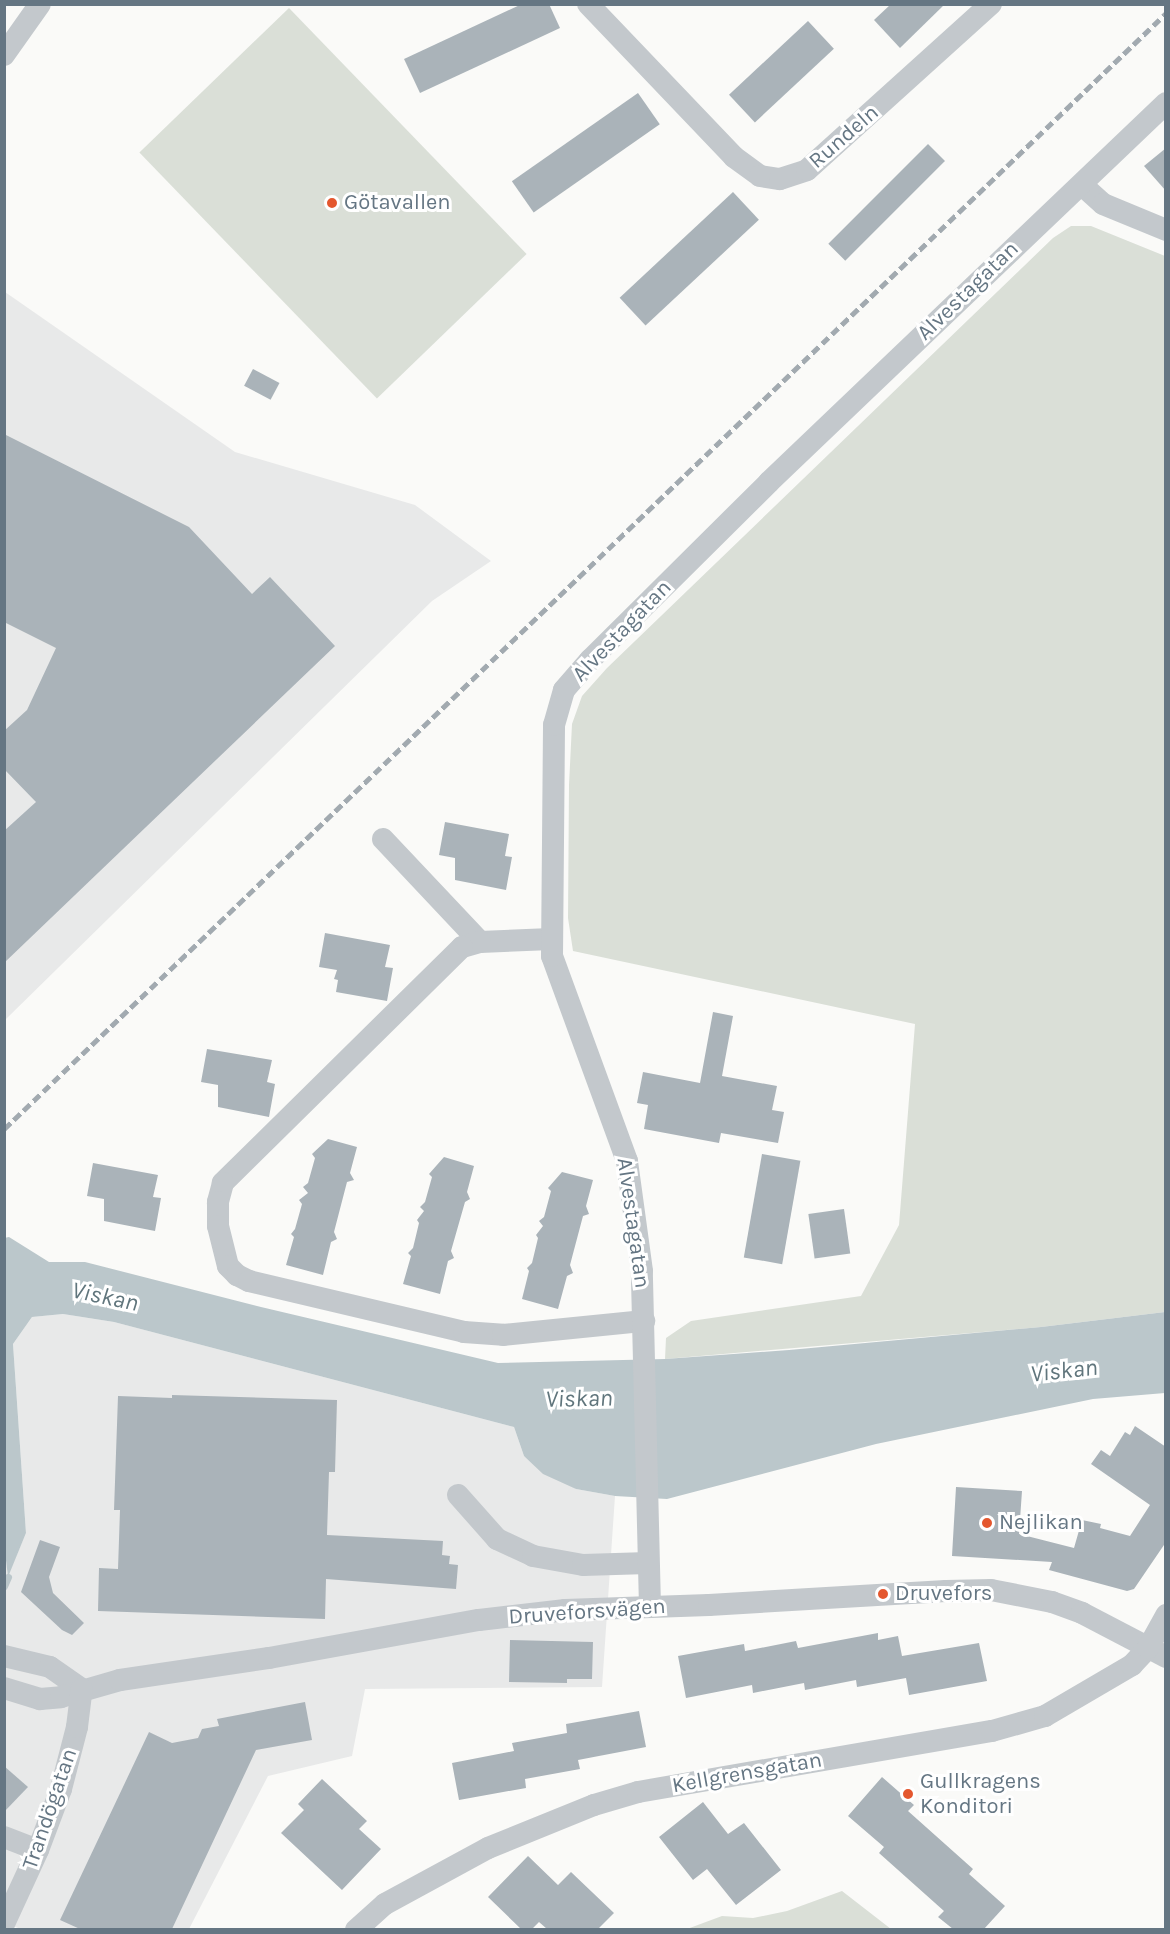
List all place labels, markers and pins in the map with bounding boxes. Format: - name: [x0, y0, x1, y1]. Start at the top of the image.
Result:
- place label: Götavallen: [344, 190, 451, 216]
- marker: Götavallen: [325, 196, 339, 210]
- place label: Nejlikan: [999, 1510, 1083, 1536]
- marker: Nejlikan: [980, 1516, 994, 1530]
- place label: Druvefors: [895, 1581, 992, 1607]
- marker: Druvefors: [876, 1587, 890, 1601]
- place label: Gullkragens Konditori: [920, 1768, 1041, 1820]
- marker: Gullkragens Konditori: [901, 1787, 915, 1801]

